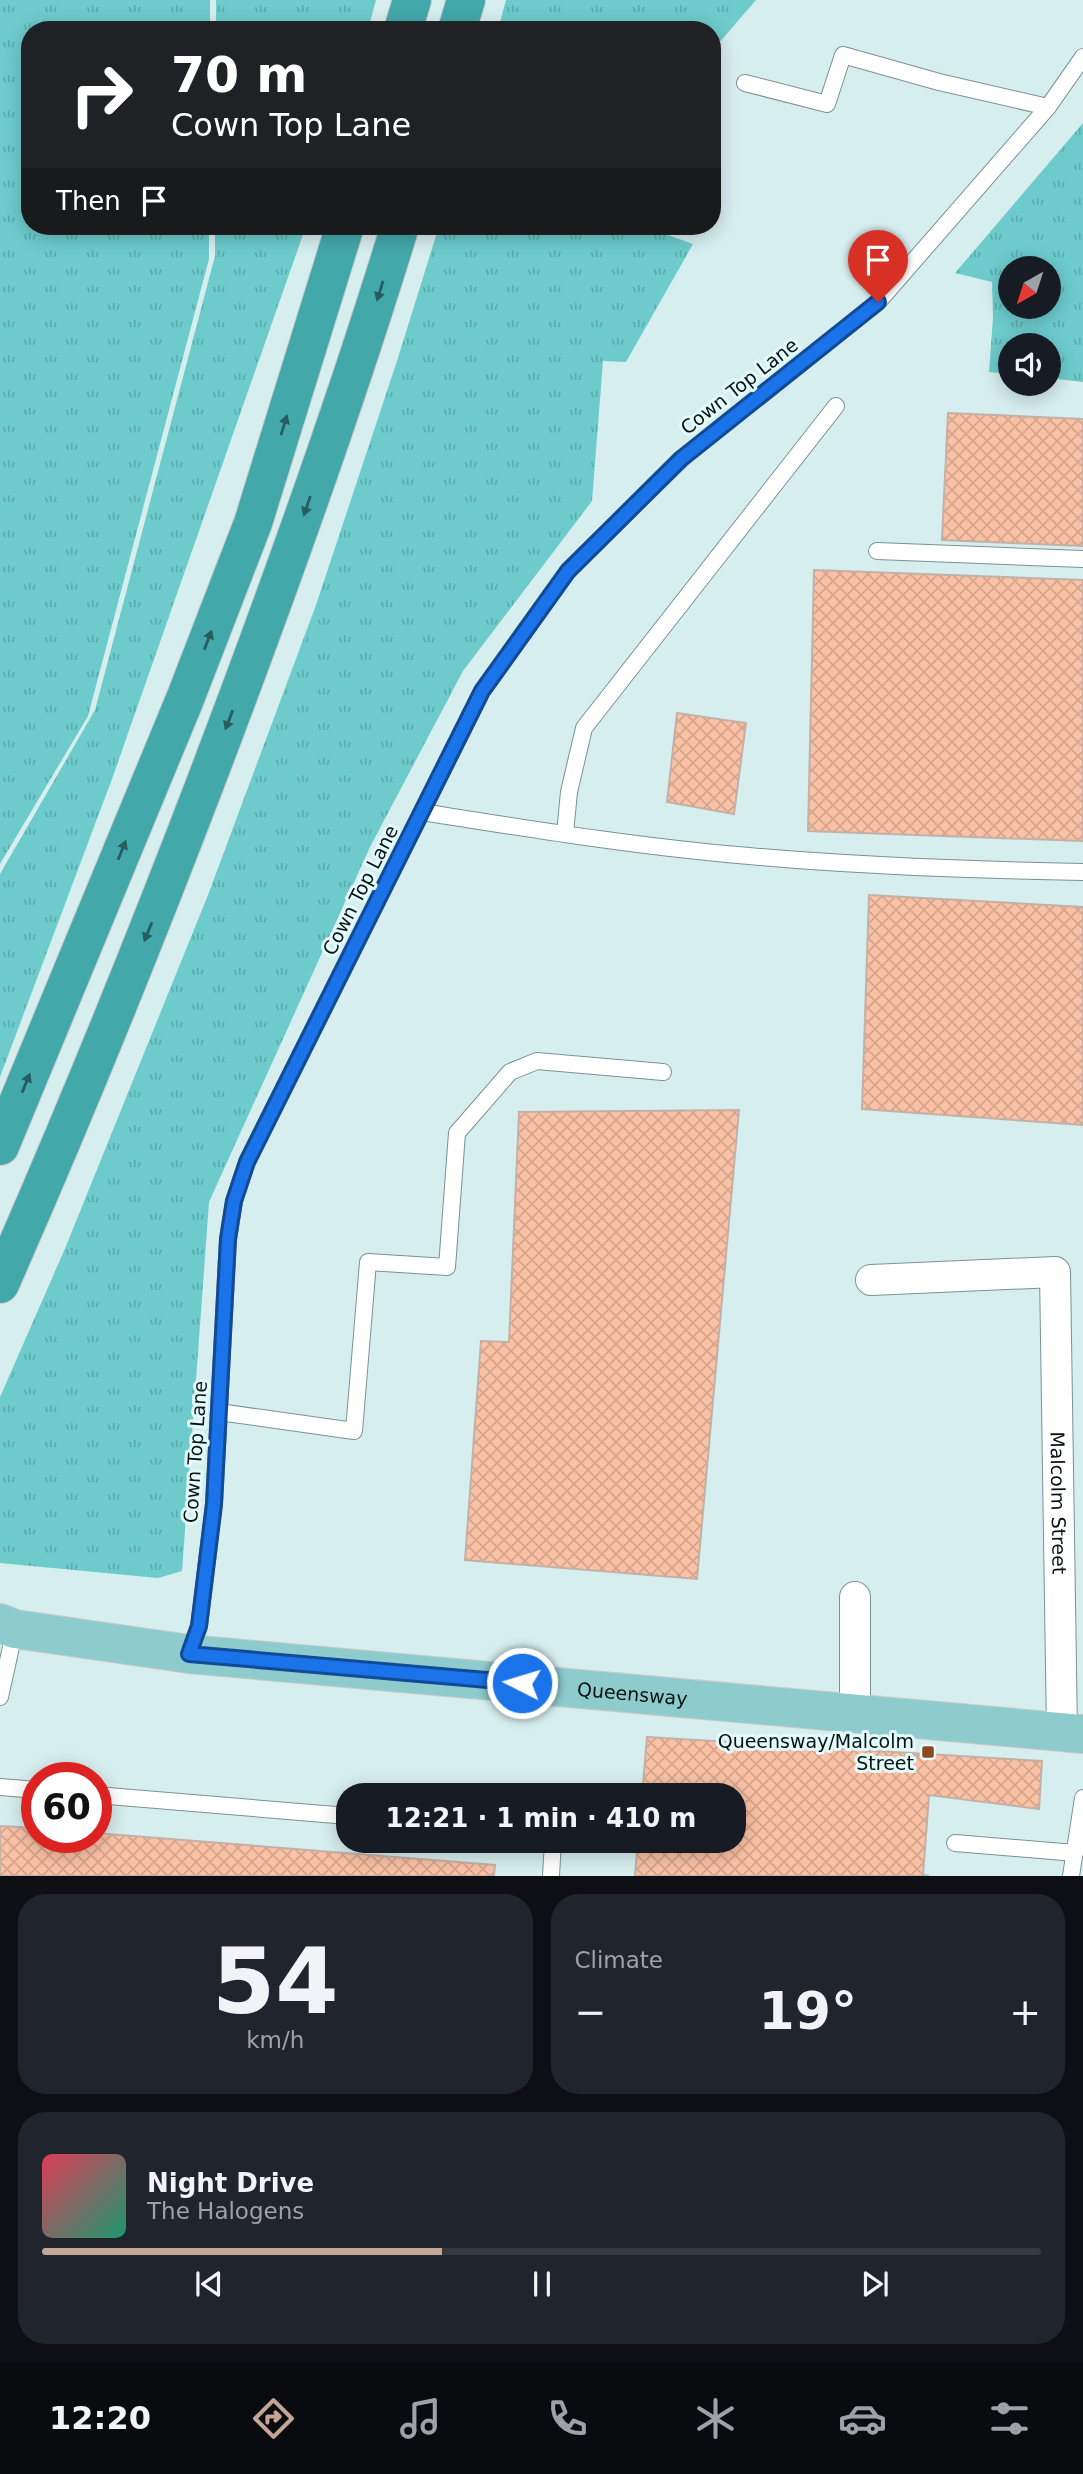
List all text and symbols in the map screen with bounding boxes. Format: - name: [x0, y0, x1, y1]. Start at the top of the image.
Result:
- text: 70 m: [171, 47, 307, 104]
- icon: right: [56, 49, 147, 140]
- text: Cown Top Lane: [171, 106, 411, 144]
- icon: arrive: [135, 182, 173, 220]
- text: Then: [56, 186, 121, 216]
- pin: [848, 230, 908, 302]
- icon: arrive: [859, 241, 897, 279]
- north arrow: [998, 256, 1060, 318]
- map controls: [998, 256, 1061, 396]
- one-way arrow: [375, 281, 385, 302]
- street label: Cown Top Lane: [676, 333, 802, 439]
- button: sound: [998, 333, 1061, 396]
- one-way arrow: [279, 414, 289, 435]
- one-way arrow: [301, 496, 312, 517]
- one-way arrow: [202, 629, 213, 650]
- one-way arrow: [224, 710, 235, 731]
- street label: Cown Top Lane: [318, 821, 402, 959]
- one-way arrow: [117, 840, 128, 861]
- one-way arrow: [142, 922, 153, 943]
- one-way arrow: [21, 1073, 32, 1094]
- street label: Cown Top Lane: [179, 1380, 211, 1524]
- street label: Malcolm Street: [1046, 1431, 1071, 1574]
- position arrow: [485, 1646, 559, 1720]
- street label: Queensway: [576, 1678, 688, 1710]
- place label: Queensway/Malcolm Street: [718, 1730, 914, 1774]
- marker: Queensway/Malcolm Street: [920, 1744, 936, 1760]
- speed limit sign: 60: [21, 1762, 112, 1853]
- text: 12:21 · 1 min · 410 m: [386, 1803, 696, 1833]
- text: 54: [212, 1929, 339, 2034]
- text: Climate: [575, 1947, 663, 1973]
- text: 19°: [759, 1981, 857, 2041]
- text: −: [575, 1990, 606, 2034]
- text: +: [1009, 1990, 1041, 2034]
- text: km/h: [246, 2027, 304, 2053]
- text: Night Drive: [147, 2168, 314, 2198]
- text: The Halogens: [147, 2198, 304, 2224]
- icon: previous: [190, 2265, 228, 2303]
- icon: pause: [523, 2265, 561, 2303]
- icon: next: [856, 2265, 894, 2303]
- icon: directions: [249, 2394, 298, 2443]
- icon: music: [396, 2394, 445, 2443]
- icon: phone: [543, 2394, 592, 2443]
- icon: climate: [691, 2394, 740, 2443]
- icon: car: [838, 2394, 887, 2443]
- icon: filters: [985, 2394, 1034, 2443]
- text: 12:20: [49, 2399, 151, 2437]

